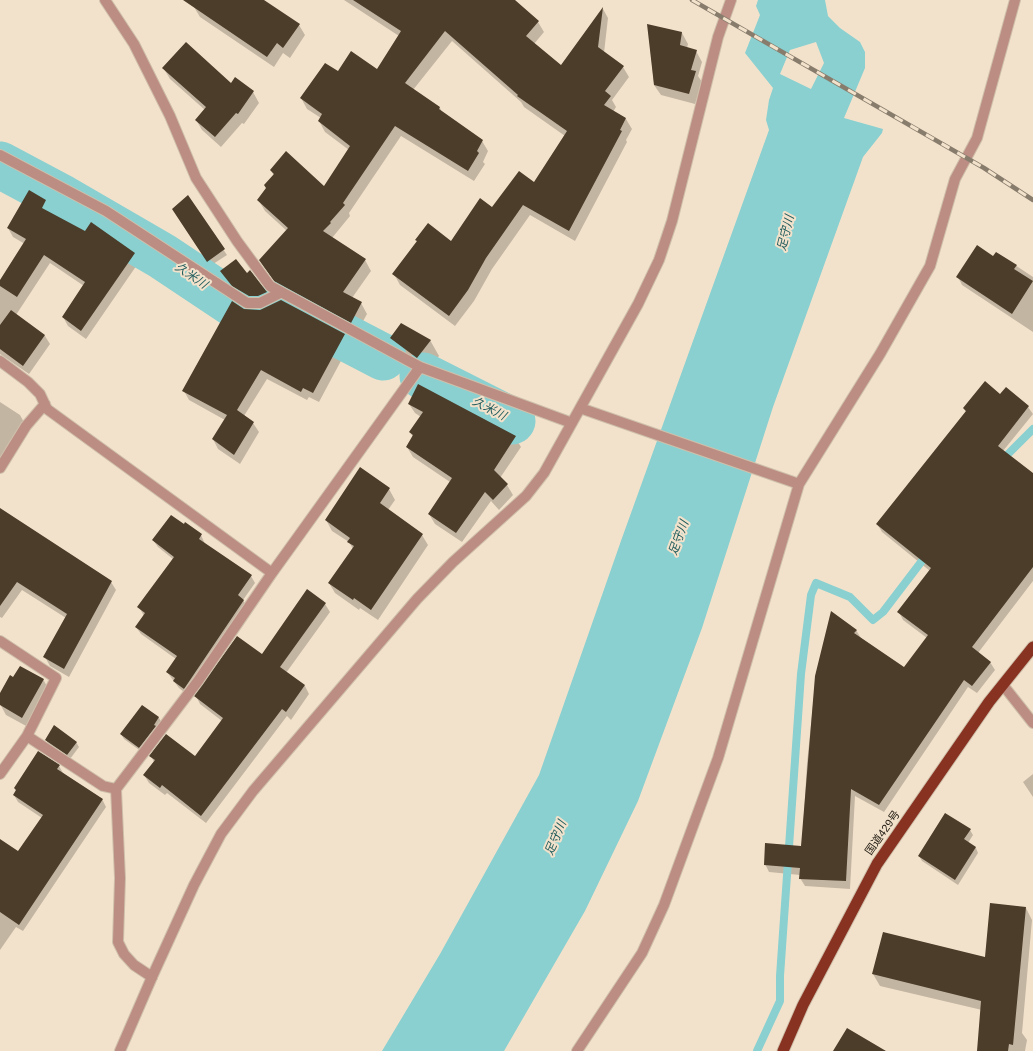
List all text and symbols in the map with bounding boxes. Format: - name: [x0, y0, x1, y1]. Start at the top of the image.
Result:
- water label: 足守川: [775, 214, 797, 252]
- water label: 久米川: [172, 260, 210, 292]
- water label: 久米川: [470, 394, 508, 424]
- water label: 足守川: [666, 519, 692, 557]
- street label: 国道429号: [863, 808, 903, 858]
- water label: 足守川: [542, 819, 570, 857]

